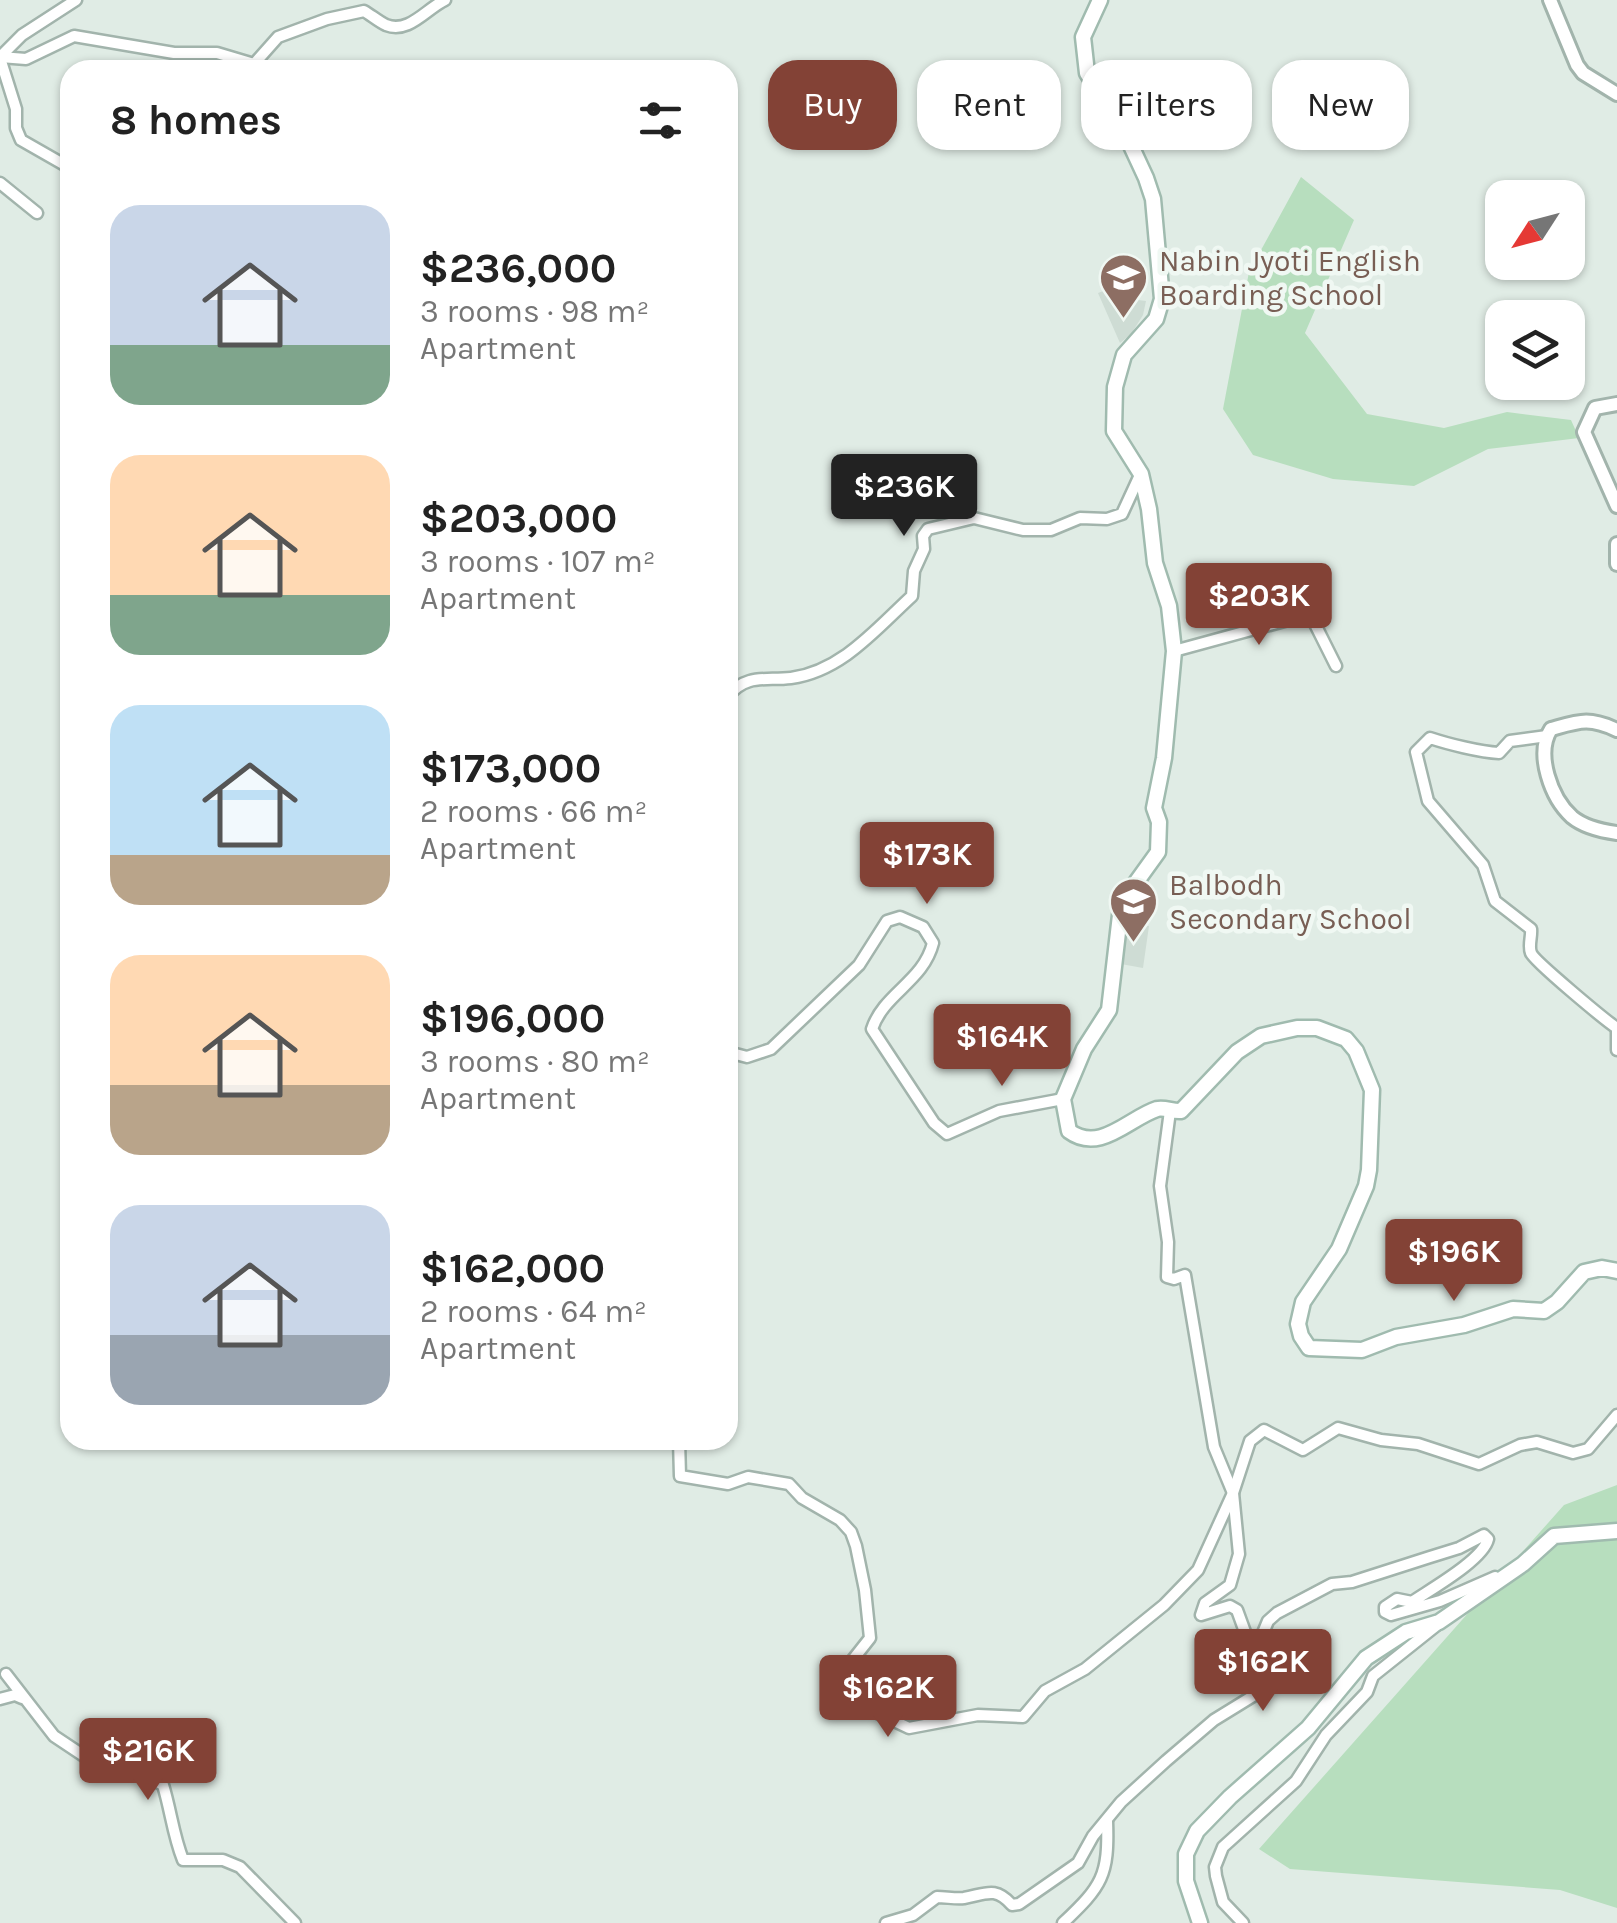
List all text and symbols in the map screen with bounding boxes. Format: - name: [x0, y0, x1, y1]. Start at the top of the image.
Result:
- chip: Buy: [768, 60, 897, 150]
- chip: Rent: [917, 60, 1061, 150]
- chip: Filters: [1081, 60, 1252, 150]
- chip: New: [1272, 60, 1409, 150]
- icon: filters: [633, 93, 688, 148]
- text: 8 homes: [110, 95, 282, 145]
- north arrow: [1485, 180, 1585, 280]
- map controls: [1485, 180, 1585, 400]
- text: $236,000: [420, 243, 616, 293]
- place label: Nabin Jyoti English Boarding School: [1159, 243, 1421, 313]
- icon: home: [190, 245, 310, 365]
- school or university icon: Nabin Jyoti English Boarding School: [1098, 252, 1150, 320]
- text: 3 rooms · 98 m²: [420, 293, 649, 330]
- button: layers: [1485, 300, 1585, 400]
- text: Apartment: [420, 330, 576, 367]
- pin: $236K: [834, 454, 974, 539]
- text: $236K: [853, 468, 955, 505]
- text: $203,000: [420, 493, 617, 543]
- icon: home: [190, 495, 310, 615]
- text: 3 rooms · 107 m²: [420, 543, 656, 580]
- pin: $203K: [1189, 563, 1329, 648]
- text: $203K: [1208, 577, 1310, 614]
- text: Apartment: [420, 580, 576, 617]
- text: $173,000: [420, 743, 601, 793]
- icon: home: [190, 745, 310, 865]
- text: 2 rooms · 66 m²: [420, 793, 647, 830]
- pin: $173K: [857, 822, 997, 907]
- text: Apartment: [420, 830, 576, 867]
- text: $173K: [882, 836, 972, 873]
- place label: Balbodh Secondary School: [1169, 867, 1412, 937]
- school or university icon: Balbodh Secondary School: [1108, 876, 1160, 944]
- text: $196,000: [420, 993, 605, 1043]
- icon: home: [190, 995, 310, 1115]
- pin: $164K: [932, 1004, 1072, 1089]
- text: $164K: [956, 1018, 1048, 1055]
- text: 3 rooms · 80 m²: [420, 1043, 650, 1080]
- text: Apartment: [420, 1080, 576, 1117]
- pin: $196K: [1384, 1219, 1524, 1304]
- text: $196K: [1407, 1233, 1501, 1270]
- text: $162,000: [420, 1243, 605, 1293]
- icon: home: [190, 1245, 310, 1365]
- text: 2 rooms · 64 m²: [420, 1293, 647, 1330]
- text: Apartment: [420, 1330, 576, 1367]
- pin: $162K: [1193, 1629, 1333, 1714]
- text: $162K: [1216, 1643, 1310, 1680]
- pin: $162K: [818, 1655, 958, 1740]
- text: $162K: [841, 1669, 935, 1706]
- pin: $216K: [78, 1718, 218, 1803]
- text: $216K: [101, 1732, 195, 1769]

